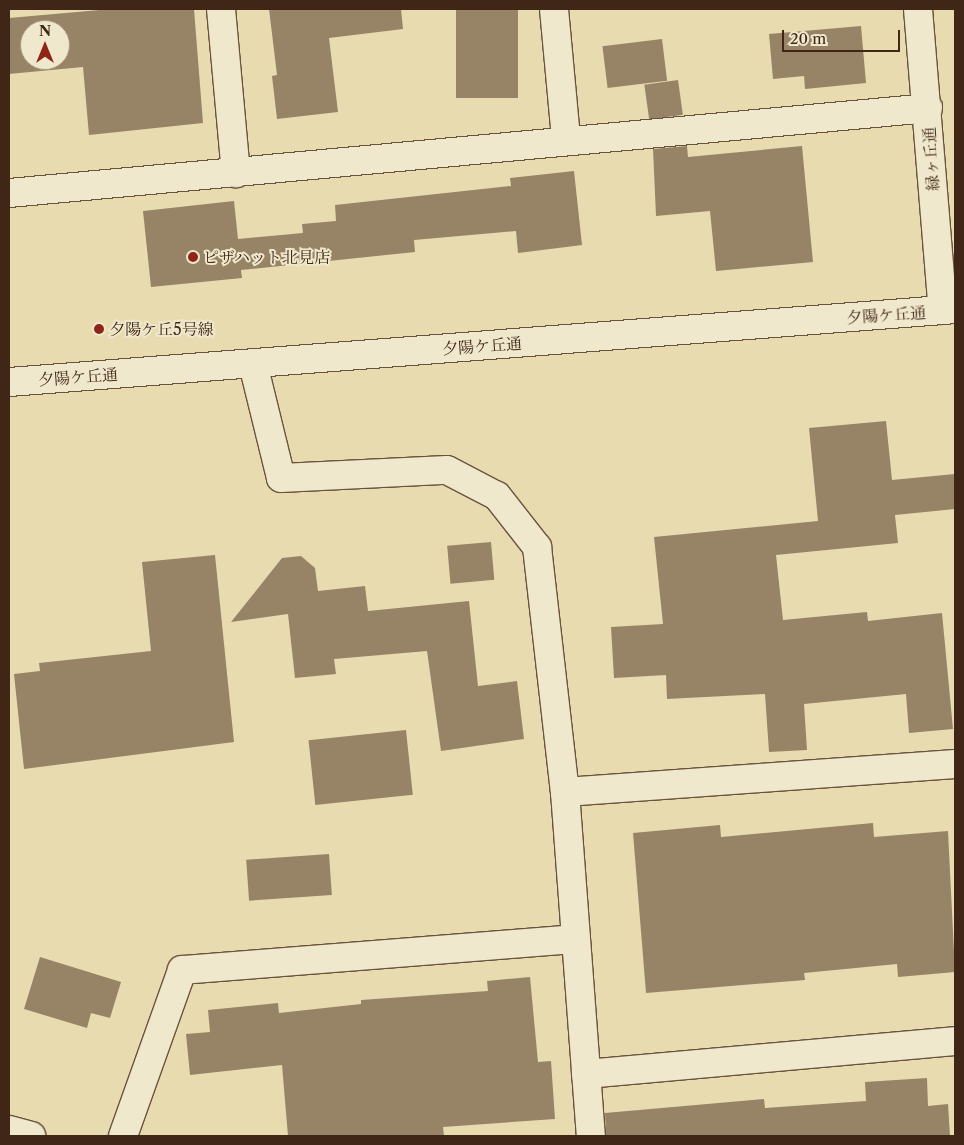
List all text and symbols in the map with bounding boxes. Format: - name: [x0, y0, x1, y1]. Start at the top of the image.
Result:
- north arrow: [20, 20, 70, 70]
- scale bar: [784, 20, 902, 52]
- text: N: [39, 22, 51, 40]
- text: 20 m: [790, 29, 826, 48]
- street label: 緑ヶ丘通: [919, 126, 943, 192]
- place label: ピザハット北見店: [203, 247, 331, 267]
- marker: ピザハット北見店: [187, 251, 199, 263]
- street label: 夕陽ケ丘通: [845, 303, 927, 327]
- place label: 夕陽ケ丘5号線: [109, 319, 214, 339]
- marker: 夕陽ケ丘5号線: [93, 323, 105, 335]
- street label: 夕陽ケ丘通: [441, 334, 523, 358]
- street label: 夕陽ケ丘通: [37, 365, 119, 389]

